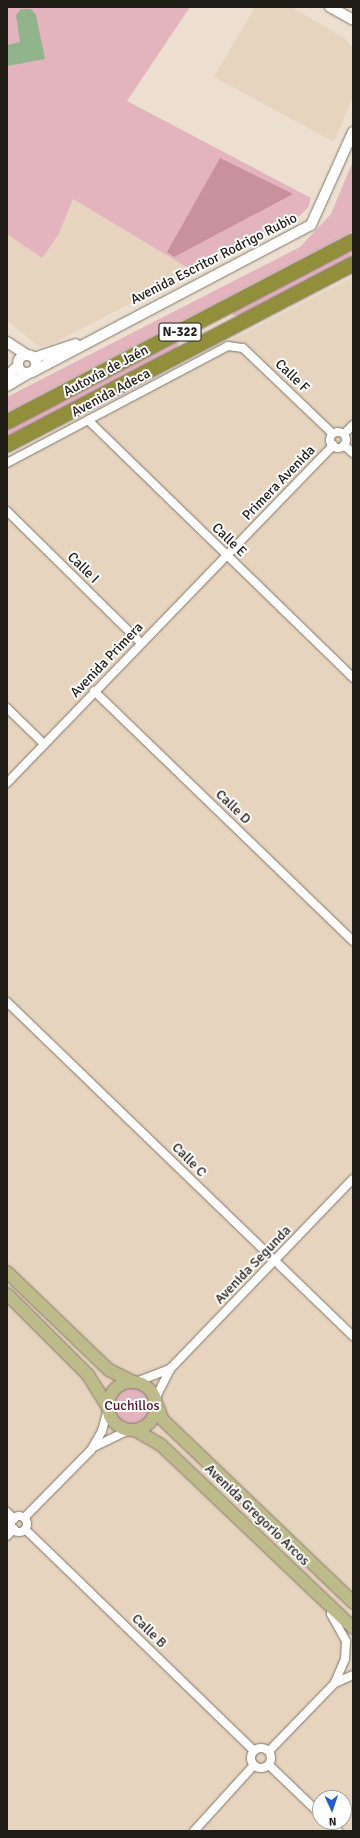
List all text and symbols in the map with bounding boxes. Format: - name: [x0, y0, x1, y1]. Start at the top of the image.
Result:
- street label: Avenida Escritor Rodrigo Rubio: [128, 210, 300, 308]
- road number: N-322: [158, 321, 202, 343]
- street label: Autovía de Jaén: [61, 342, 151, 400]
- street label: Calle F: [272, 356, 312, 396]
- street label: Avenida Adeca: [69, 365, 153, 421]
- street label: Primera Avenida: [239, 442, 319, 524]
- street label: Calle E: [208, 520, 250, 560]
- street label: Calle I: [64, 549, 102, 587]
- street label: Avenida Primera: [67, 619, 147, 701]
- street label: Calle D: [212, 786, 254, 828]
- street label: Calle C: [168, 1139, 210, 1181]
- street label: Avenida Segunda: [211, 1222, 295, 1308]
- park label: Cuchillos: [104, 1398, 160, 1414]
- street label: Avenida Gregorio Arcos: [201, 1461, 313, 1569]
- street label: Calle B: [128, 1610, 170, 1652]
- north arrow: [312, 1790, 352, 1830]
- text: N: [328, 1815, 337, 1828]

